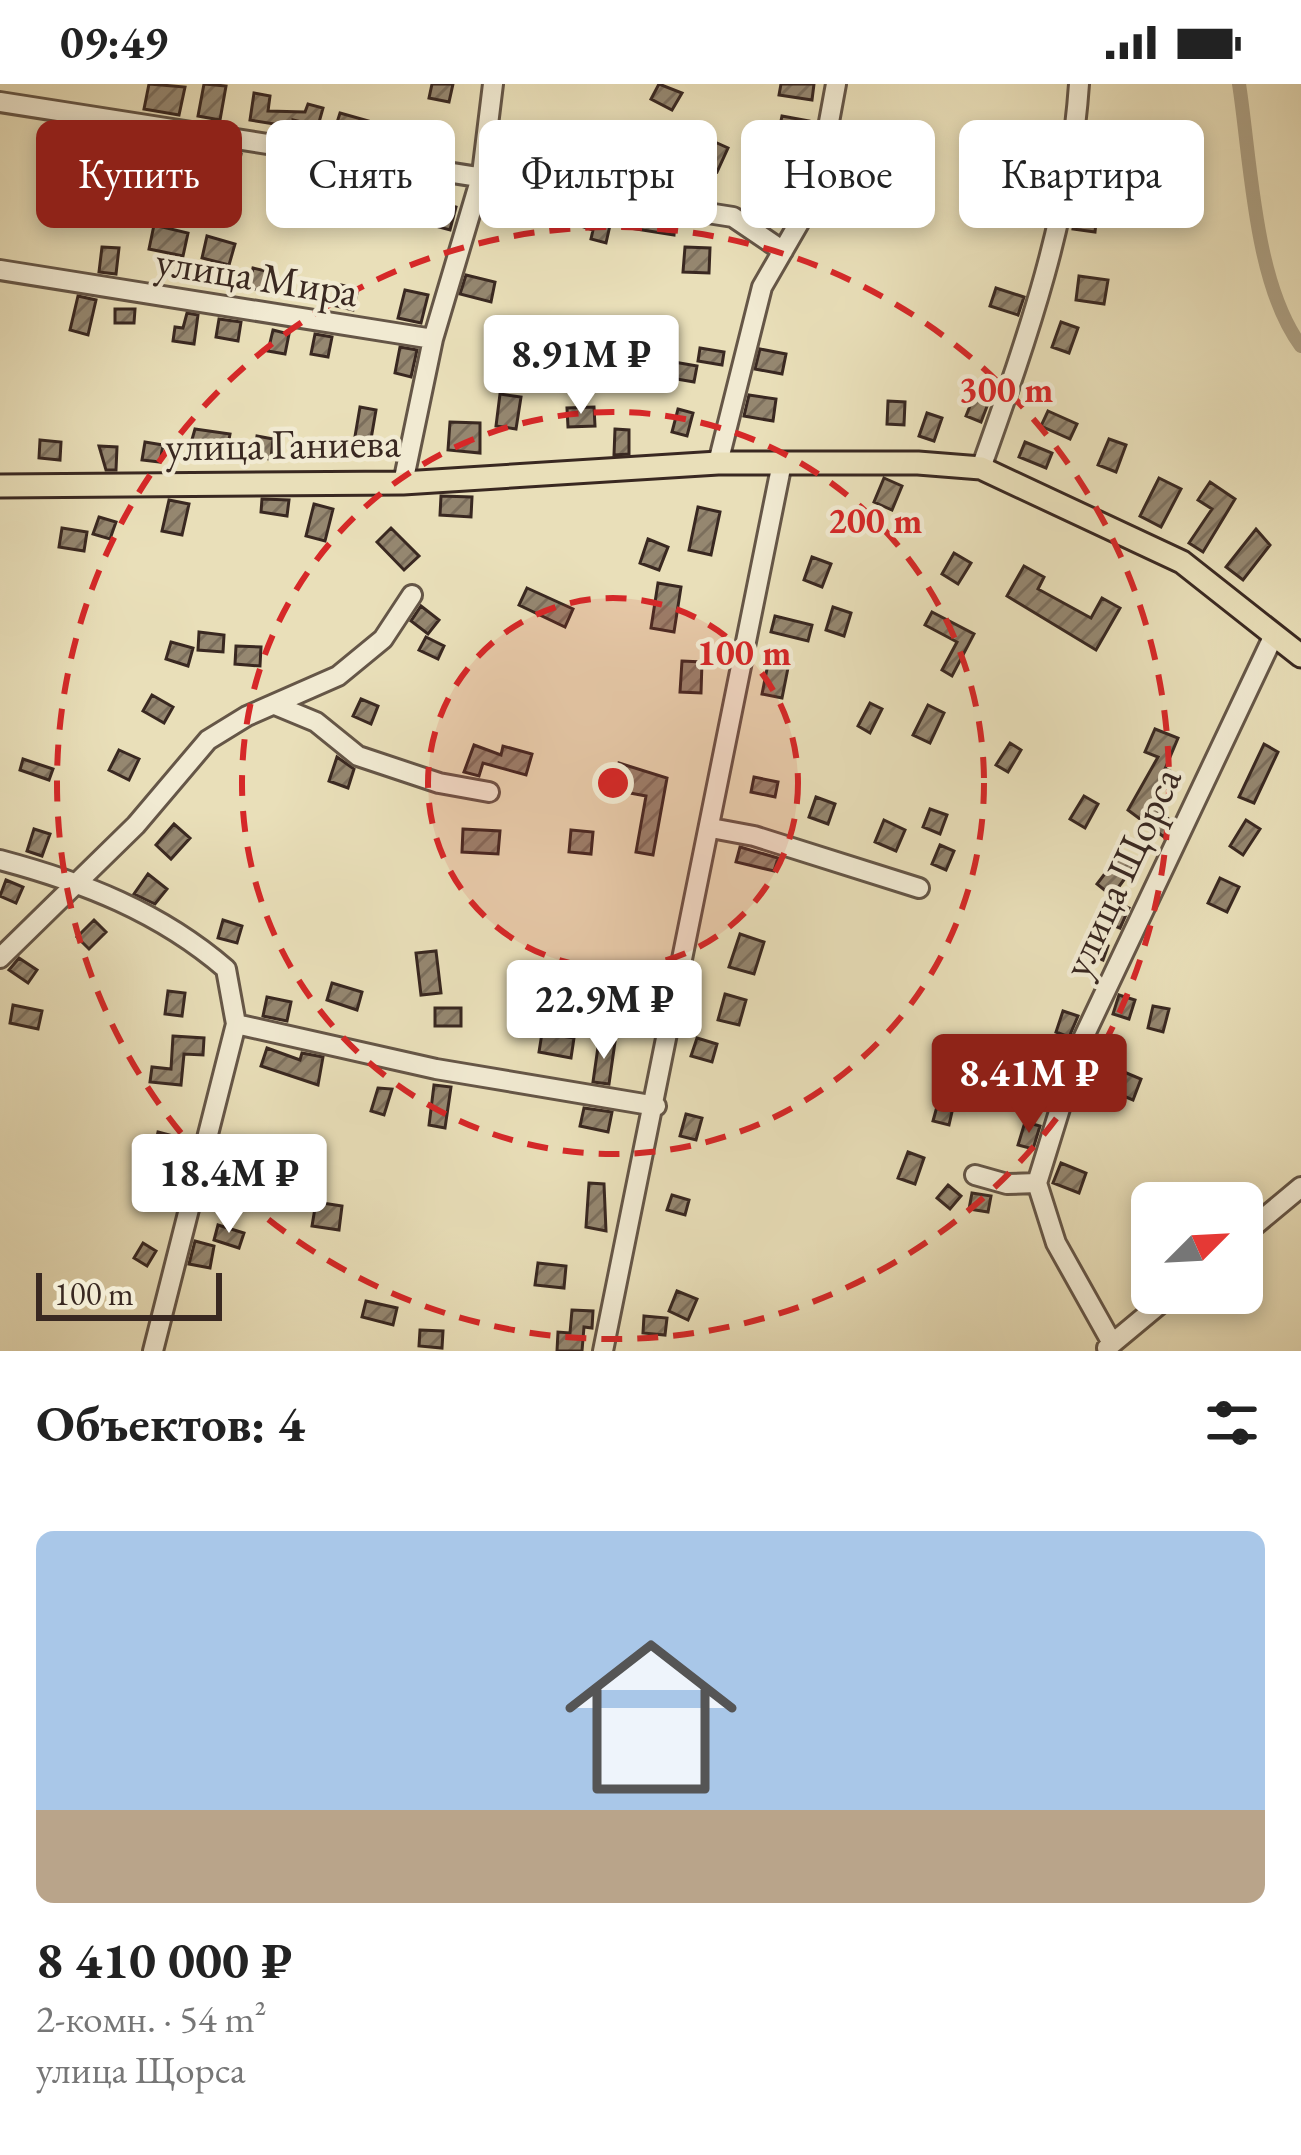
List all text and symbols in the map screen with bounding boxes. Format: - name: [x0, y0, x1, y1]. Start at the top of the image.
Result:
- text: 09:49: [60, 13, 168, 71]
- chip: Купить: [36, 120, 242, 228]
- chip: Снять: [266, 120, 455, 228]
- chip: Фильтры: [479, 120, 717, 228]
- chip: Новое: [741, 120, 935, 228]
- chip: Квартира: [959, 120, 1204, 228]
- street label: улица Мира: [152, 233, 362, 319]
- pin: 8.91M ₽: [470, 315, 692, 417]
- text: 8.91M ₽: [511, 328, 651, 379]
- text: 300 m: [959, 366, 1053, 413]
- street label: улица Ганиева: [165, 414, 401, 474]
- text: 200 m: [828, 497, 922, 544]
- text: 100 m: [697, 629, 791, 676]
- street label: улица Щорса: [1048, 758, 1194, 986]
- centre of rings: [592, 762, 634, 804]
- pin: 22.9M ₽: [493, 960, 715, 1062]
- text: 22.9M ₽: [534, 973, 674, 1024]
- pin: 8.41M ₽: [918, 1034, 1140, 1136]
- text: 8.41M ₽: [959, 1047, 1099, 1098]
- pin: 18.4M ₽: [118, 1134, 340, 1236]
- text: 18.4M ₽: [159, 1147, 299, 1198]
- north arrow: [1131, 1182, 1263, 1314]
- map controls: [1131, 1182, 1263, 1314]
- scale bar: [36, 1267, 222, 1320]
- text: 100 m: [54, 1272, 134, 1315]
- text: Объектов: 4: [36, 1390, 305, 1456]
- icon: filters: [1199, 1390, 1265, 1456]
- icon: home: [543, 1609, 759, 1825]
- text: 8 410 000 ₽: [36, 1927, 292, 1993]
- text: 2-комн. · 54 m²: [36, 1993, 267, 2044]
- text: улица Щорса: [36, 2044, 246, 2095]

